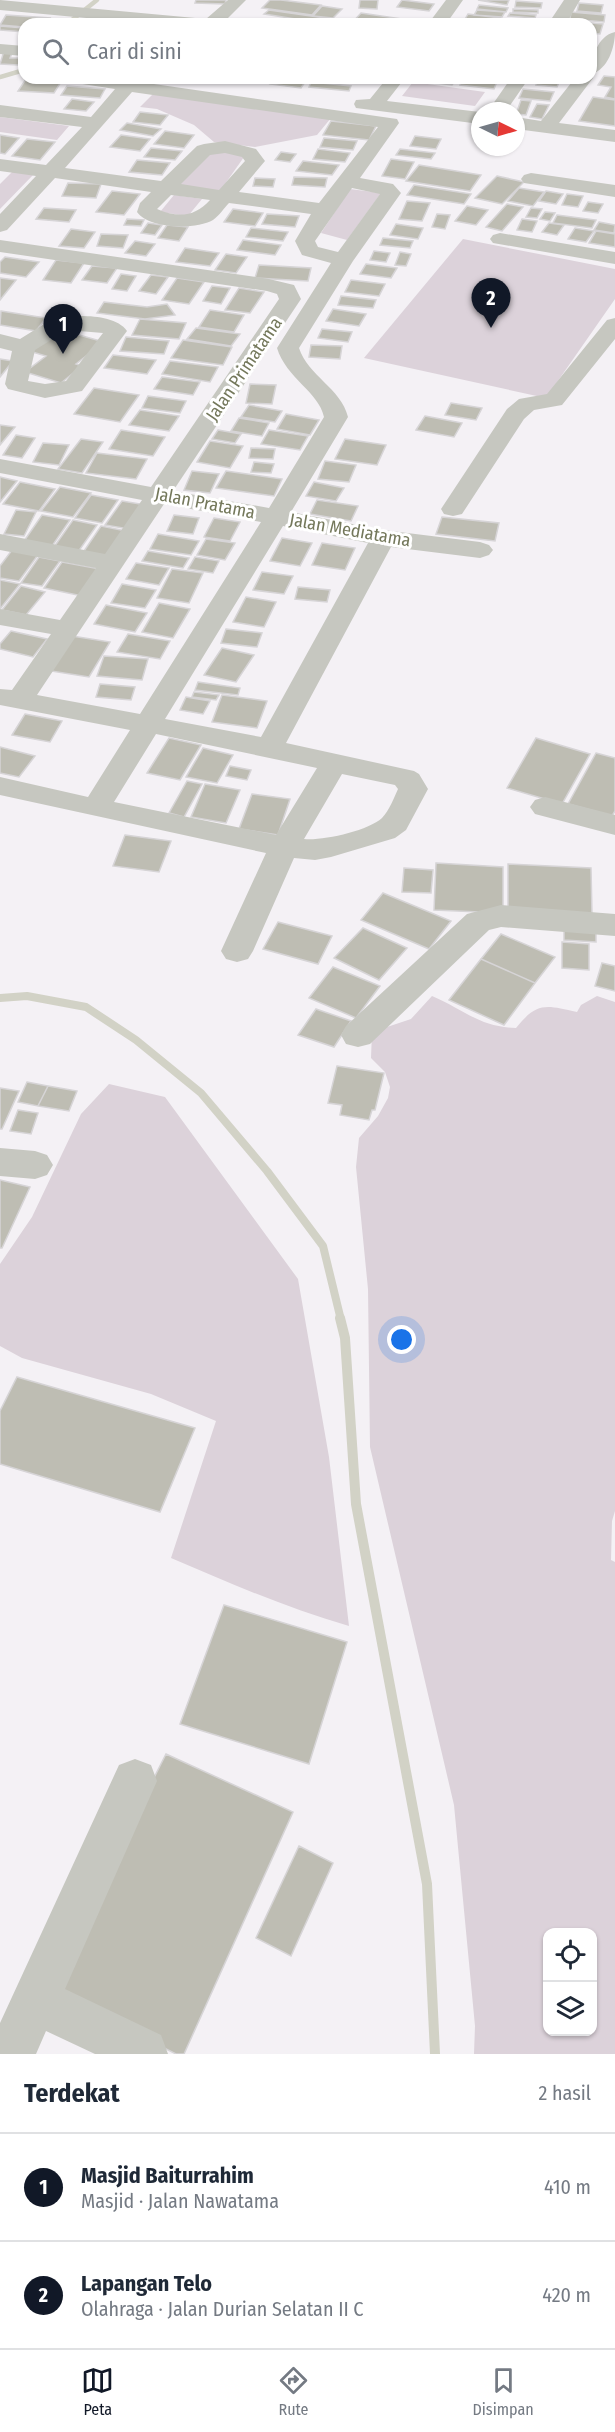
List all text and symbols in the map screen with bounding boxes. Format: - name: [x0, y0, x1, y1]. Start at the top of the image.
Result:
- search box: [18, 18, 597, 84]
- icon: search: [39, 35, 72, 68]
- text: Cari di sini: [87, 38, 182, 65]
- north arrow: [471, 102, 525, 156]
- pin: 2: [472, 278, 510, 328]
- pin: 1: [44, 304, 82, 354]
- street label: Jalan Primatama: [201, 313, 287, 425]
- street label: Jalan Pratama: [153, 483, 257, 524]
- street label: Jalan Mediatama: [288, 509, 412, 552]
- your location: [387, 1325, 416, 1354]
- map controls: [543, 1928, 597, 2036]
- button: locate: [543, 1928, 597, 1982]
- button: layers: [543, 1982, 597, 2036]
- text: Terdekat: [24, 2078, 120, 2109]
- text: 2 hasil: [538, 2081, 591, 2105]
- text: Masjid Baiturrahim: [81, 2162, 254, 2189]
- text: 1: [39, 2175, 48, 2199]
- text: 410 m: [544, 2175, 591, 2199]
- text: Masjid · Jalan Nawatama: [81, 2189, 279, 2213]
- text: Lapangan Telo: [81, 2270, 212, 2297]
- text: 2: [39, 2283, 48, 2307]
- text: 420 m: [542, 2283, 591, 2307]
- text: Olahraga · Jalan Durian Selatan II C: [81, 2297, 363, 2321]
- tab: Peta: [81, 2364, 114, 2419]
- tab: Rute: [277, 2364, 310, 2419]
- tab: Disimpan: [473, 2364, 534, 2419]

